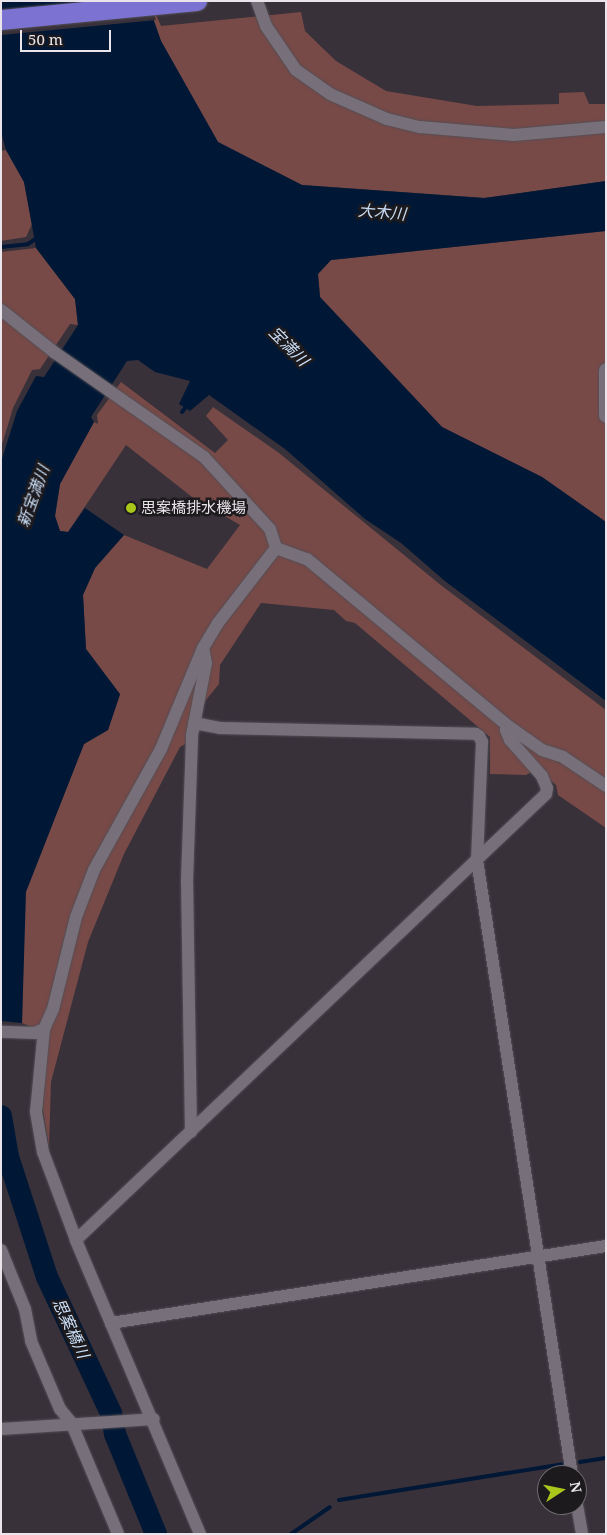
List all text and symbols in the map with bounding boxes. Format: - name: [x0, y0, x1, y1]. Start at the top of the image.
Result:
- scale bar: [22, 20, 114, 52]
- text: 50 m: [28, 29, 63, 49]
- water label: 大木川: [357, 200, 407, 224]
- water label: 宝満川: [265, 322, 313, 370]
- water label: 新宝満川: [13, 463, 53, 529]
- place label: 思案橋排水機場: [141, 499, 246, 517]
- marker: 思案橋排水機場: [125, 502, 137, 514]
- water label: 思案橋川: [49, 1295, 93, 1361]
- north arrow: [537, 1465, 587, 1515]
- text: N: [566, 1480, 587, 1494]

